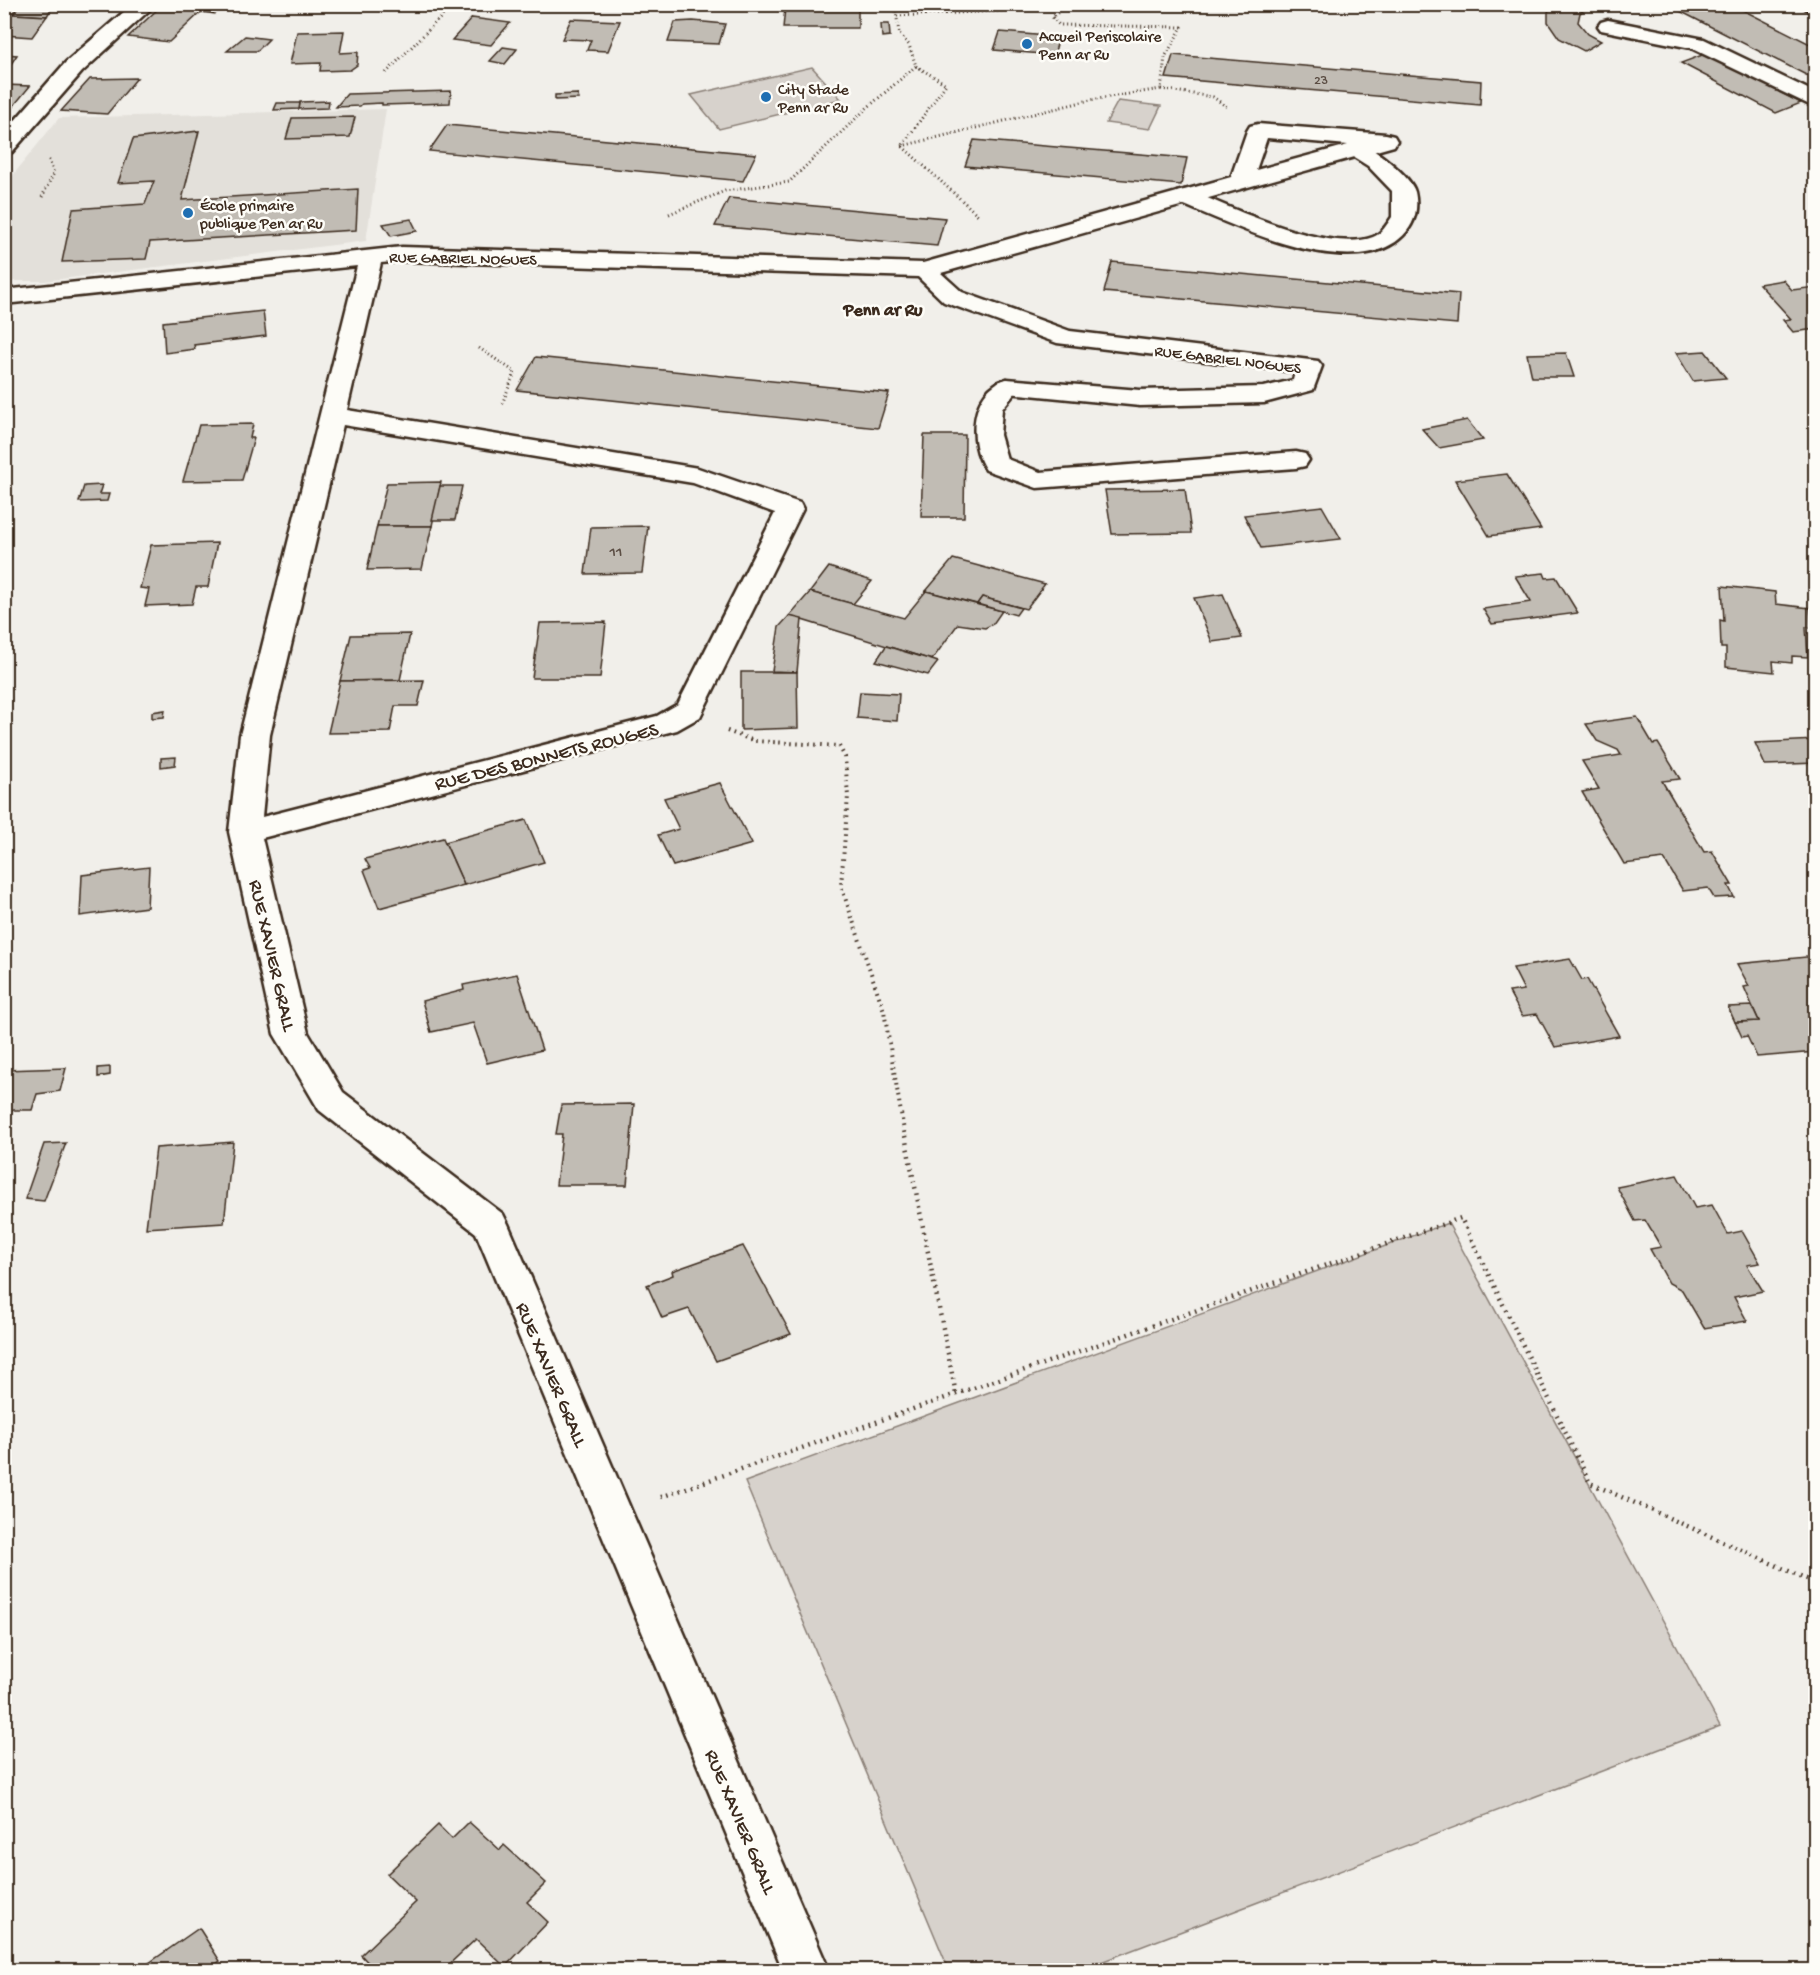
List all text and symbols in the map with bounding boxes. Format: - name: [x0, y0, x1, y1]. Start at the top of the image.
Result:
- place label: Accueil Periscolaire Penn ar Ru: [1038, 29, 1162, 66]
- marker: Accueil Periscolaire Penn ar Ru: [1020, 37, 1034, 51]
- house number: 23: [1314, 73, 1328, 90]
- place label: City Stade Penn ar Ru: [777, 82, 850, 119]
- marker: City Stade Penn ar Ru: [759, 90, 773, 104]
- place label: École primaire publique Pen ar Ru: [199, 198, 323, 235]
- marker: École primaire publique Pen ar Ru: [181, 206, 195, 220]
- street label: RUE GABRIEL NOGUES: [389, 250, 538, 271]
- district label: Penn ar Ru: [842, 301, 923, 322]
- street label: RUE GABRIEL NOGUES: [1153, 343, 1303, 380]
- house number: 11: [609, 544, 622, 563]
- street label: RUE DES BONNETS ROUGES: [433, 719, 662, 797]
- street label: RUE XAVIER GRALL: [242, 878, 299, 1034]
- street label: RUE XAVIER GRALL: [509, 1300, 591, 1452]
- street label: RUE XAVIER GRALL: [698, 1747, 780, 1899]

